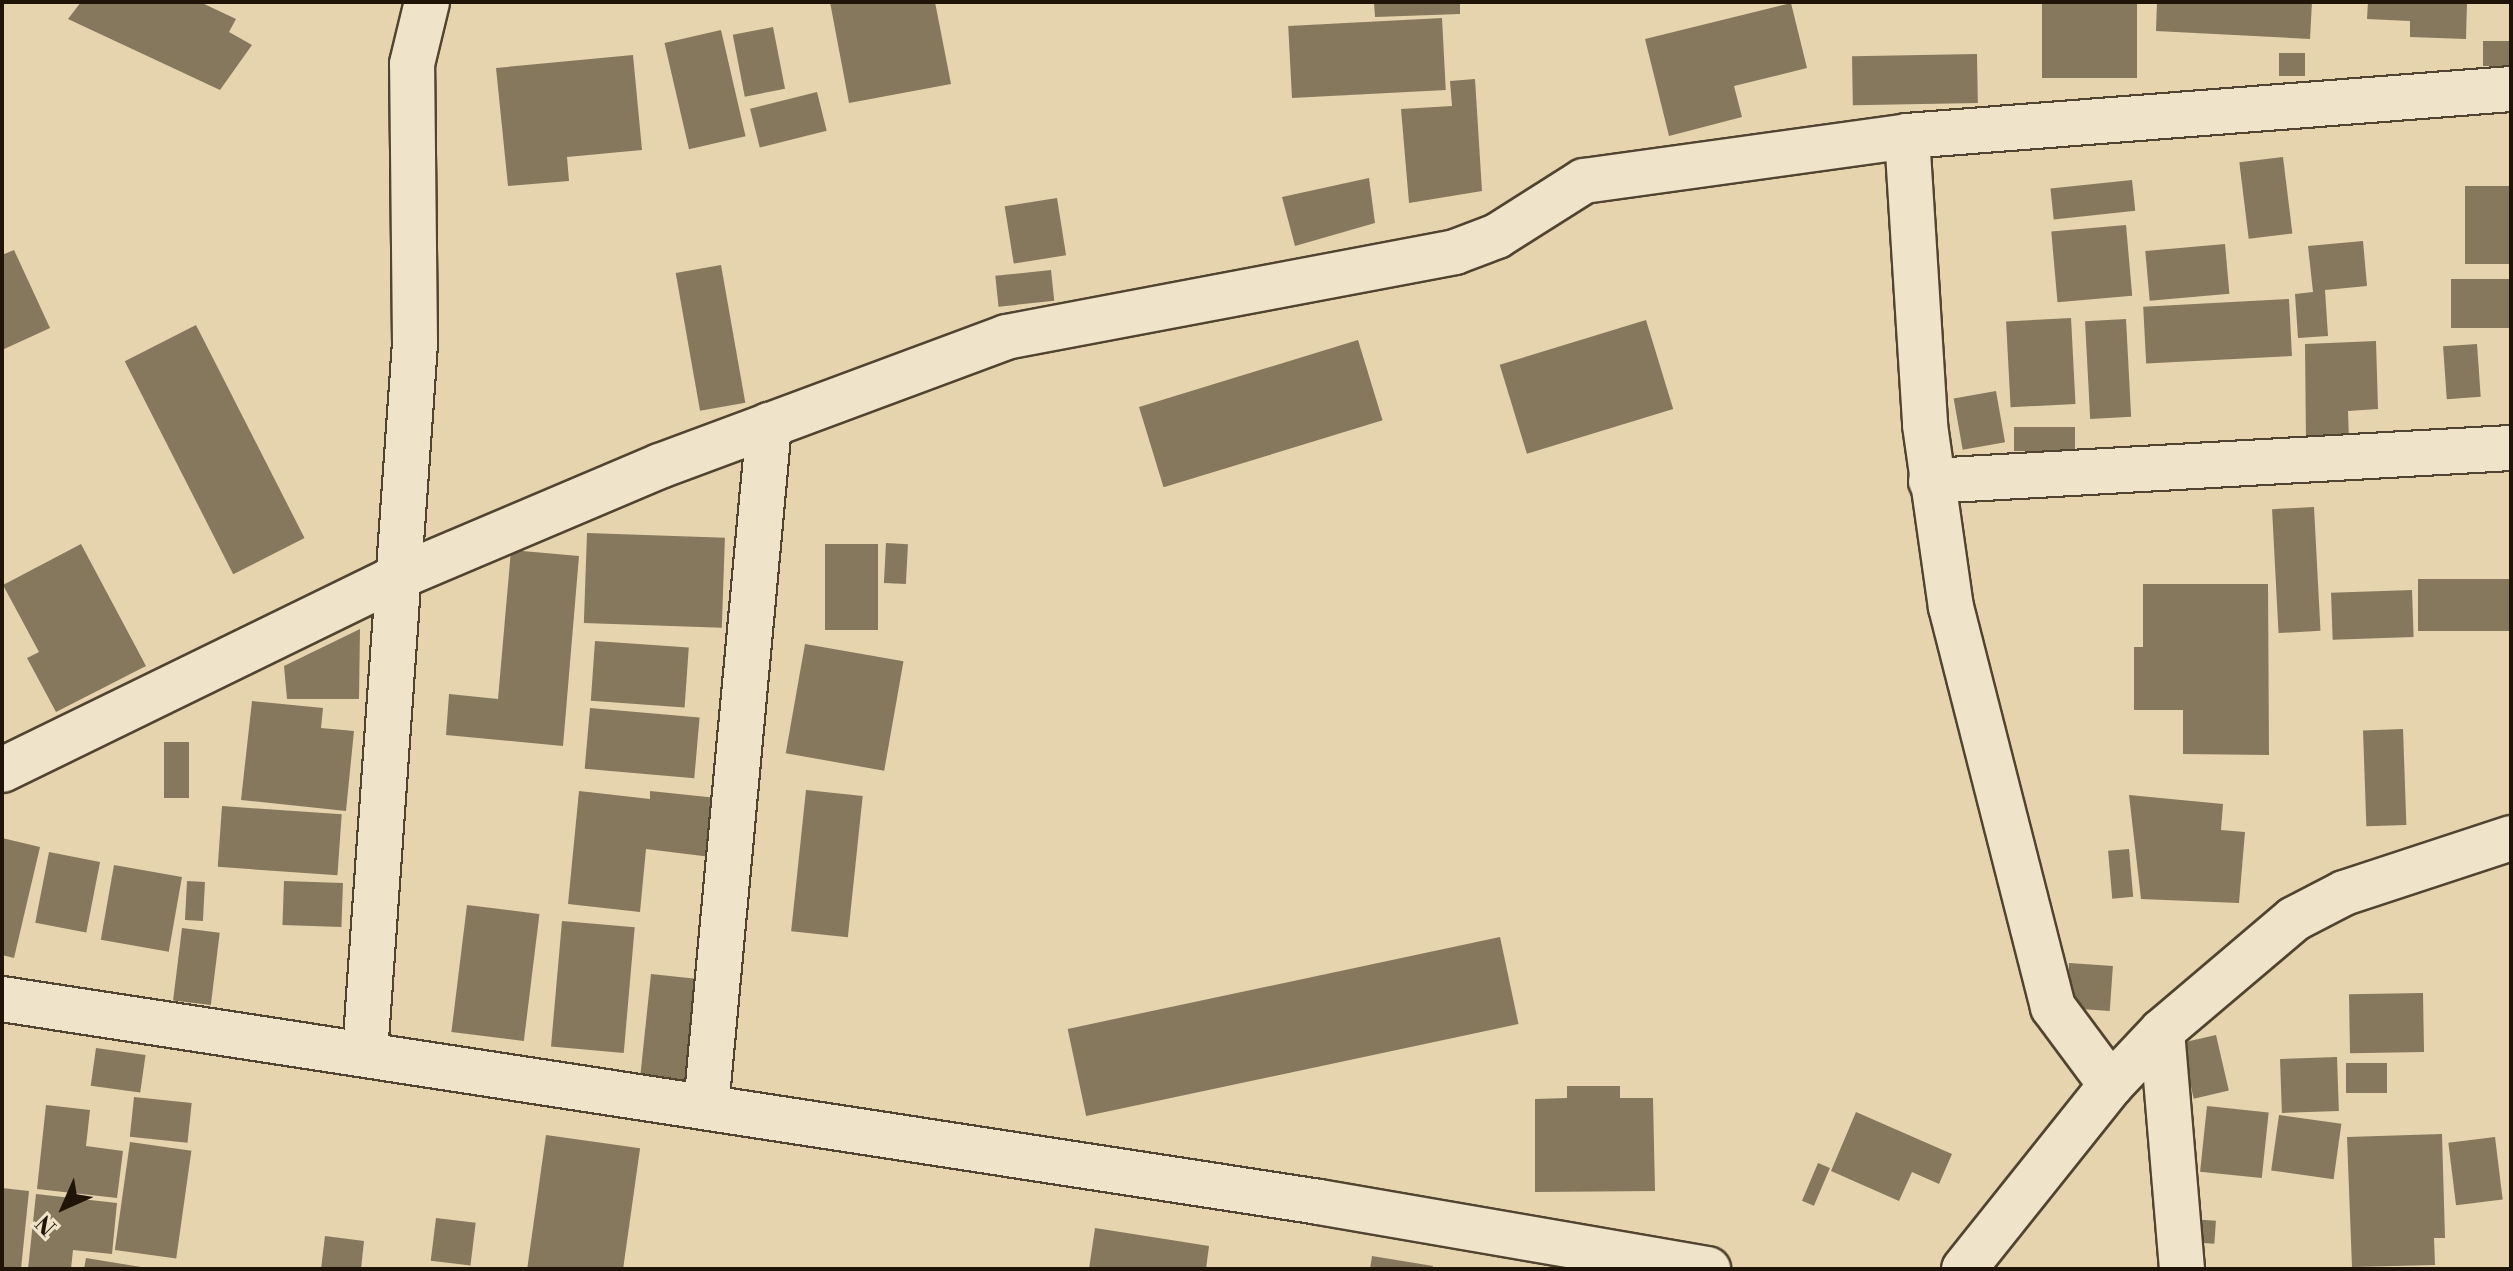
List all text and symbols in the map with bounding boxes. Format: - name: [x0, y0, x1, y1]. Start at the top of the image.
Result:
- north arrow: [24, 1167, 104, 1247]
- text: N: [31, 1209, 62, 1240]

